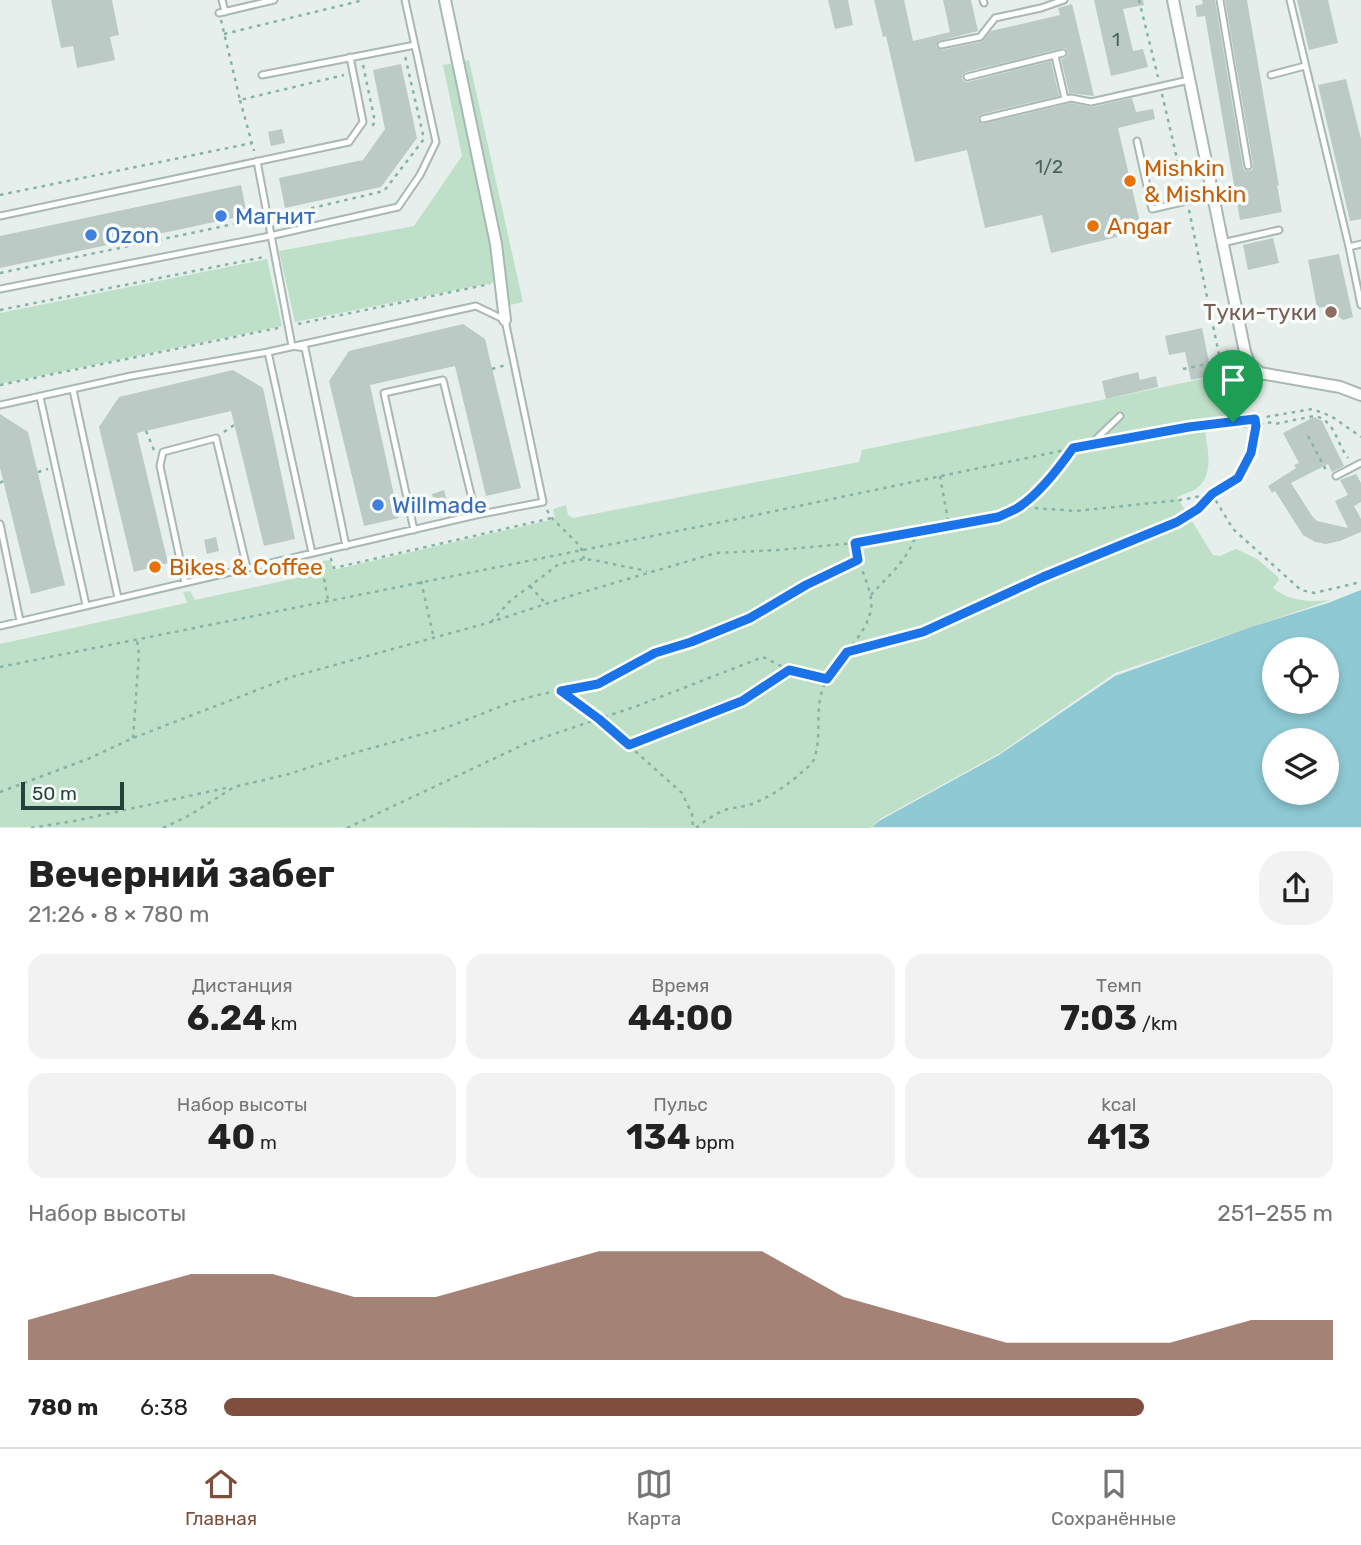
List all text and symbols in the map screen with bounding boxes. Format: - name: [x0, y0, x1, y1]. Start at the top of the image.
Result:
- house number: 1: [1112, 28, 1120, 51]
- place label: Mishkin & Mishkin: [1144, 154, 1247, 208]
- house number: 1/2: [1035, 155, 1063, 178]
- marker: Mishkin & Mishkin: [1122, 173, 1138, 189]
- place label: Магнит: [235, 202, 316, 230]
- marker: Магнит: [213, 208, 229, 224]
- place label: Angar: [1107, 212, 1172, 240]
- marker: Angar: [1085, 218, 1101, 234]
- place label: Ozon: [105, 221, 159, 249]
- marker: Ozon: [83, 227, 99, 243]
- place label: Туки-туки: [1203, 298, 1317, 326]
- marker: Туки-туки: [1323, 304, 1339, 320]
- pin: [1203, 350, 1263, 422]
- icon: arrive: [1214, 361, 1252, 399]
- place label: Willmade: [392, 491, 487, 519]
- marker: Willmade: [370, 497, 386, 513]
- place label: Bikes & Coffee: [169, 553, 323, 581]
- marker: Bikes & Coffee: [147, 559, 163, 575]
- map controls: [1262, 637, 1339, 805]
- button: locate: [1262, 637, 1339, 714]
- button: layers: [1262, 728, 1339, 805]
- scale bar: [21, 778, 124, 810]
- text: 50 m: [32, 782, 77, 805]
- text: Вечерний забег: [28, 851, 335, 897]
- button: share: [1259, 851, 1333, 925]
- text: 21:26 · 8 × 780 m: [28, 900, 209, 928]
- text: Дистанция: [192, 974, 293, 997]
- text: Время: [652, 974, 709, 997]
- text: Темп: [1096, 974, 1142, 997]
- text: 6.24: [187, 997, 266, 1039]
- text: 44:00: [628, 997, 733, 1039]
- text: 7:03: [1060, 997, 1137, 1039]
- text: km: [266, 1012, 297, 1035]
- text: /km: [1137, 1012, 1178, 1035]
- text: Набор высоты: [177, 1093, 308, 1116]
- text: Пульс: [653, 1093, 708, 1116]
- text: kcal: [1101, 1093, 1136, 1116]
- text: 40: [208, 1116, 255, 1158]
- text: 134: [626, 1116, 691, 1158]
- text: 413: [1087, 1116, 1151, 1158]
- text: m: [255, 1131, 277, 1154]
- text: bpm: [691, 1131, 735, 1154]
- text: Набор высоты: [28, 1199, 186, 1227]
- text: 251–255 m: [1217, 1199, 1333, 1227]
- text: 780 m: [28, 1393, 98, 1421]
- text: 6:38: [140, 1393, 188, 1421]
- tab: Главная: [185, 1465, 257, 1530]
- tab: Карта: [627, 1465, 681, 1530]
- tab: Сохранённые: [1051, 1465, 1176, 1530]

